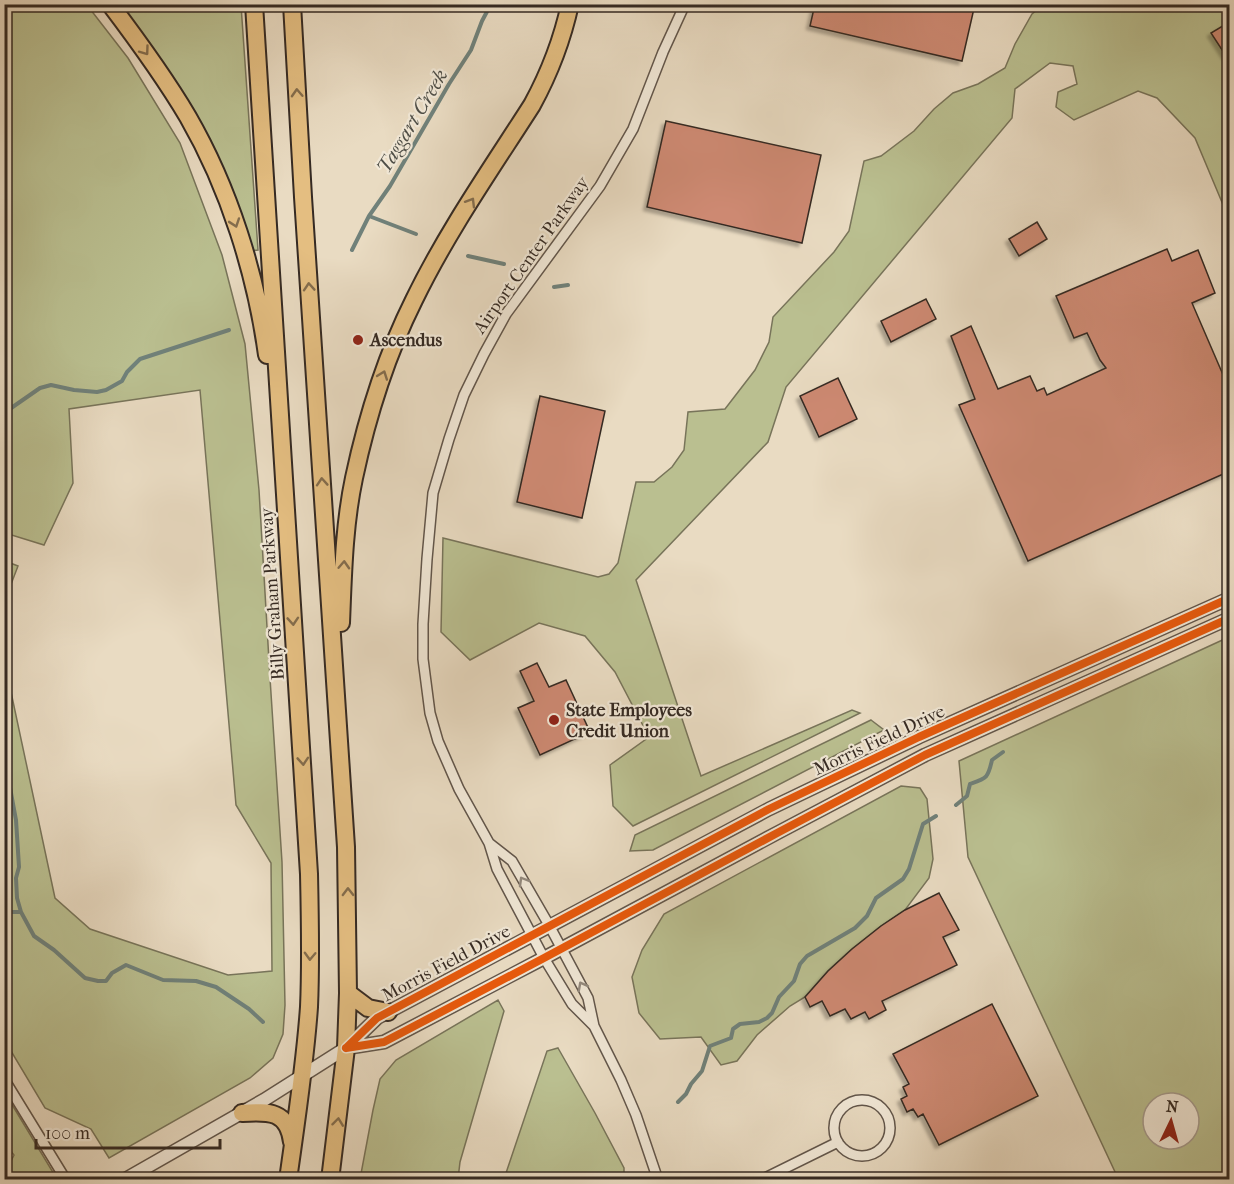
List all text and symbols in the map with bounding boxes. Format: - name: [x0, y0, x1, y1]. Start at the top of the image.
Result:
- one-way arrow: [138, 45, 149, 56]
- water label: Taggart Creek: [372, 65, 453, 177]
- one-way arrow: [290, 88, 303, 97]
- street label: Airport Center Parkway: [469, 172, 594, 339]
- one-way arrow: [463, 198, 475, 208]
- one-way arrow: [227, 217, 240, 228]
- one-way arrow: [303, 283, 316, 292]
- place label: Ascendus: [369, 330, 442, 351]
- marker: Ascendus: [351, 333, 365, 347]
- one-way arrow: [376, 370, 388, 381]
- one-way arrow: [316, 477, 329, 486]
- street label: Billy Graham Parkway: [256, 506, 289, 681]
- one-way arrow: [337, 561, 350, 570]
- one-way arrow: [286, 616, 299, 625]
- place label: State Employees Credit Union: [566, 700, 692, 742]
- street label: Morris Field Drive: [810, 701, 948, 780]
- marker: State Employees Credit Union: [547, 713, 561, 727]
- one-way arrow: [296, 757, 309, 766]
- one-way arrow: [519, 877, 530, 887]
- one-way arrow: [341, 888, 354, 897]
- street label: Morris Field Drive: [378, 921, 514, 1006]
- one-way arrow: [304, 951, 316, 960]
- one-way arrow: [577, 981, 589, 992]
- north arrow: [1141, 1091, 1201, 1151]
- text: N: [1165, 1097, 1180, 1117]
- scale bar: [36, 1112, 220, 1150]
- one-way arrow: [331, 1117, 343, 1126]
- text: 100 m: [45, 1123, 90, 1144]

